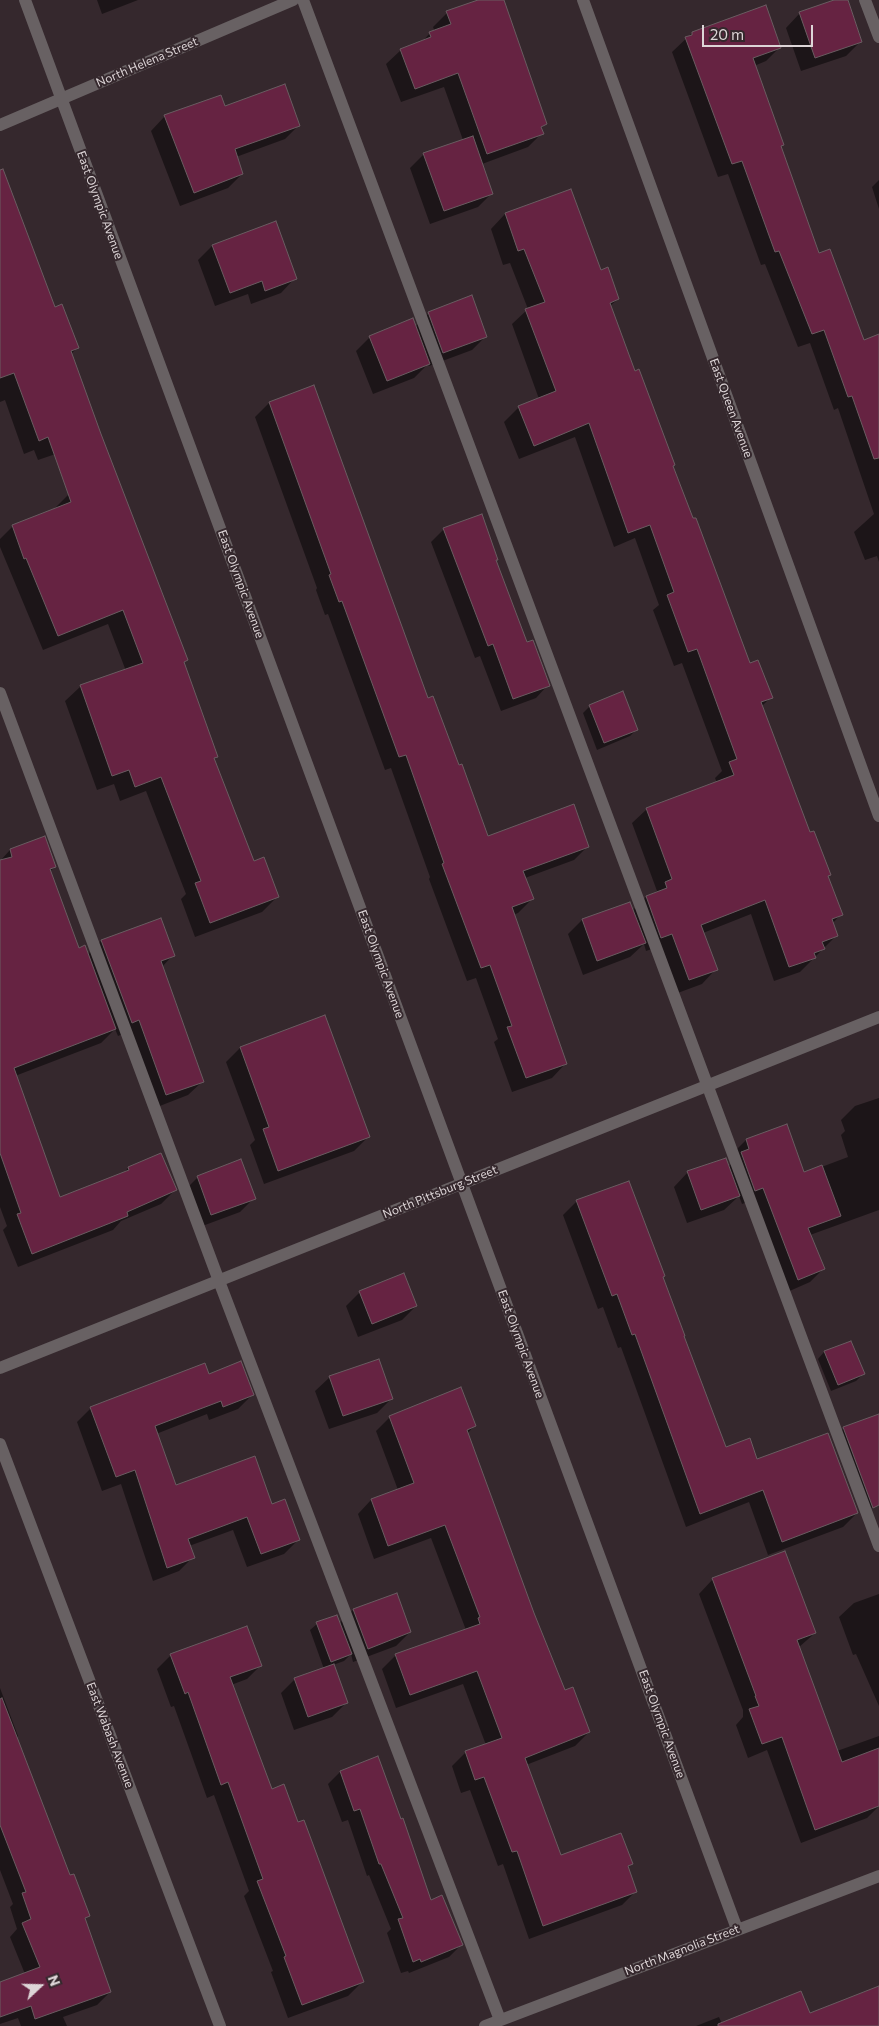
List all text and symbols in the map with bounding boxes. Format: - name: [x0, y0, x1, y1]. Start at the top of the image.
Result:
- scale bar: [704, 15, 815, 47]
- text: 20 m: [710, 25, 744, 43]
- street label: North Helena Street: [94, 34, 200, 90]
- street label: East Olympic Avenue: [74, 149, 126, 261]
- street label: East Queen Avenue: [706, 356, 756, 460]
- street label: East Olympic Avenue: [215, 528, 267, 640]
- street label: East Olympic Avenue: [355, 908, 407, 1020]
- street label: North Pittsburg Street: [381, 1162, 499, 1222]
- street label: East Olympic Avenue: [495, 1288, 547, 1400]
- street label: East Olympic Avenue: [636, 1668, 688, 1780]
- street label: East Wabash Avenue: [83, 1680, 137, 1790]
- street label: North Magnolia Street: [623, 1921, 741, 1979]
- north arrow: [15, 1961, 65, 2011]
- text: N: [45, 1972, 64, 1988]

